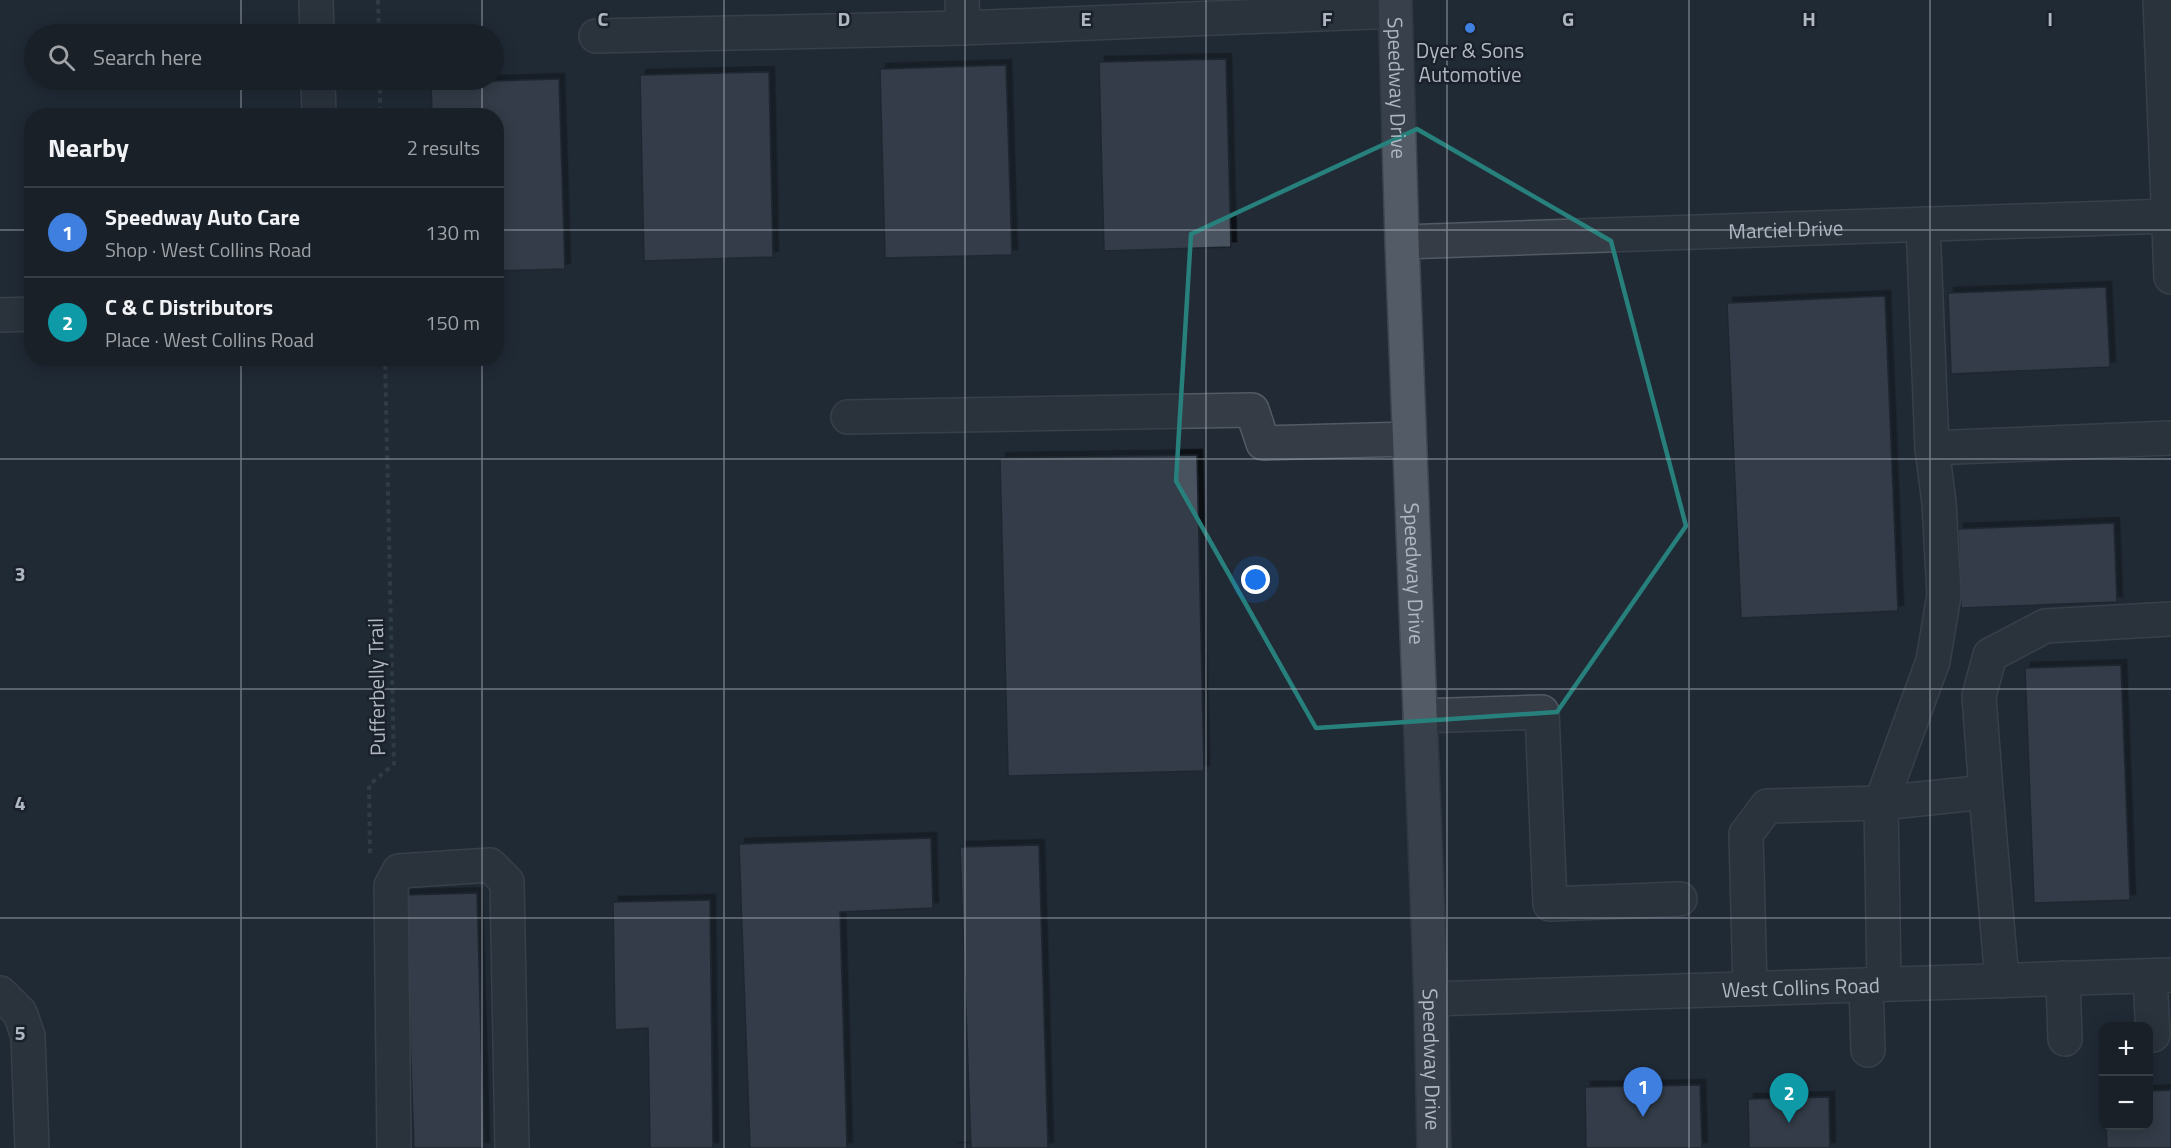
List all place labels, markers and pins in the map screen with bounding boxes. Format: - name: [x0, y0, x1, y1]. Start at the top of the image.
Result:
- marker: Dyer & Sons Automotive: [1463, 21, 1477, 35]
- place label: Dyer & Sons Automotive: [1416, 34, 1524, 90]
- pin: 1: [1624, 1068, 1662, 1117]
- pin: 2: [1770, 1074, 1808, 1123]

